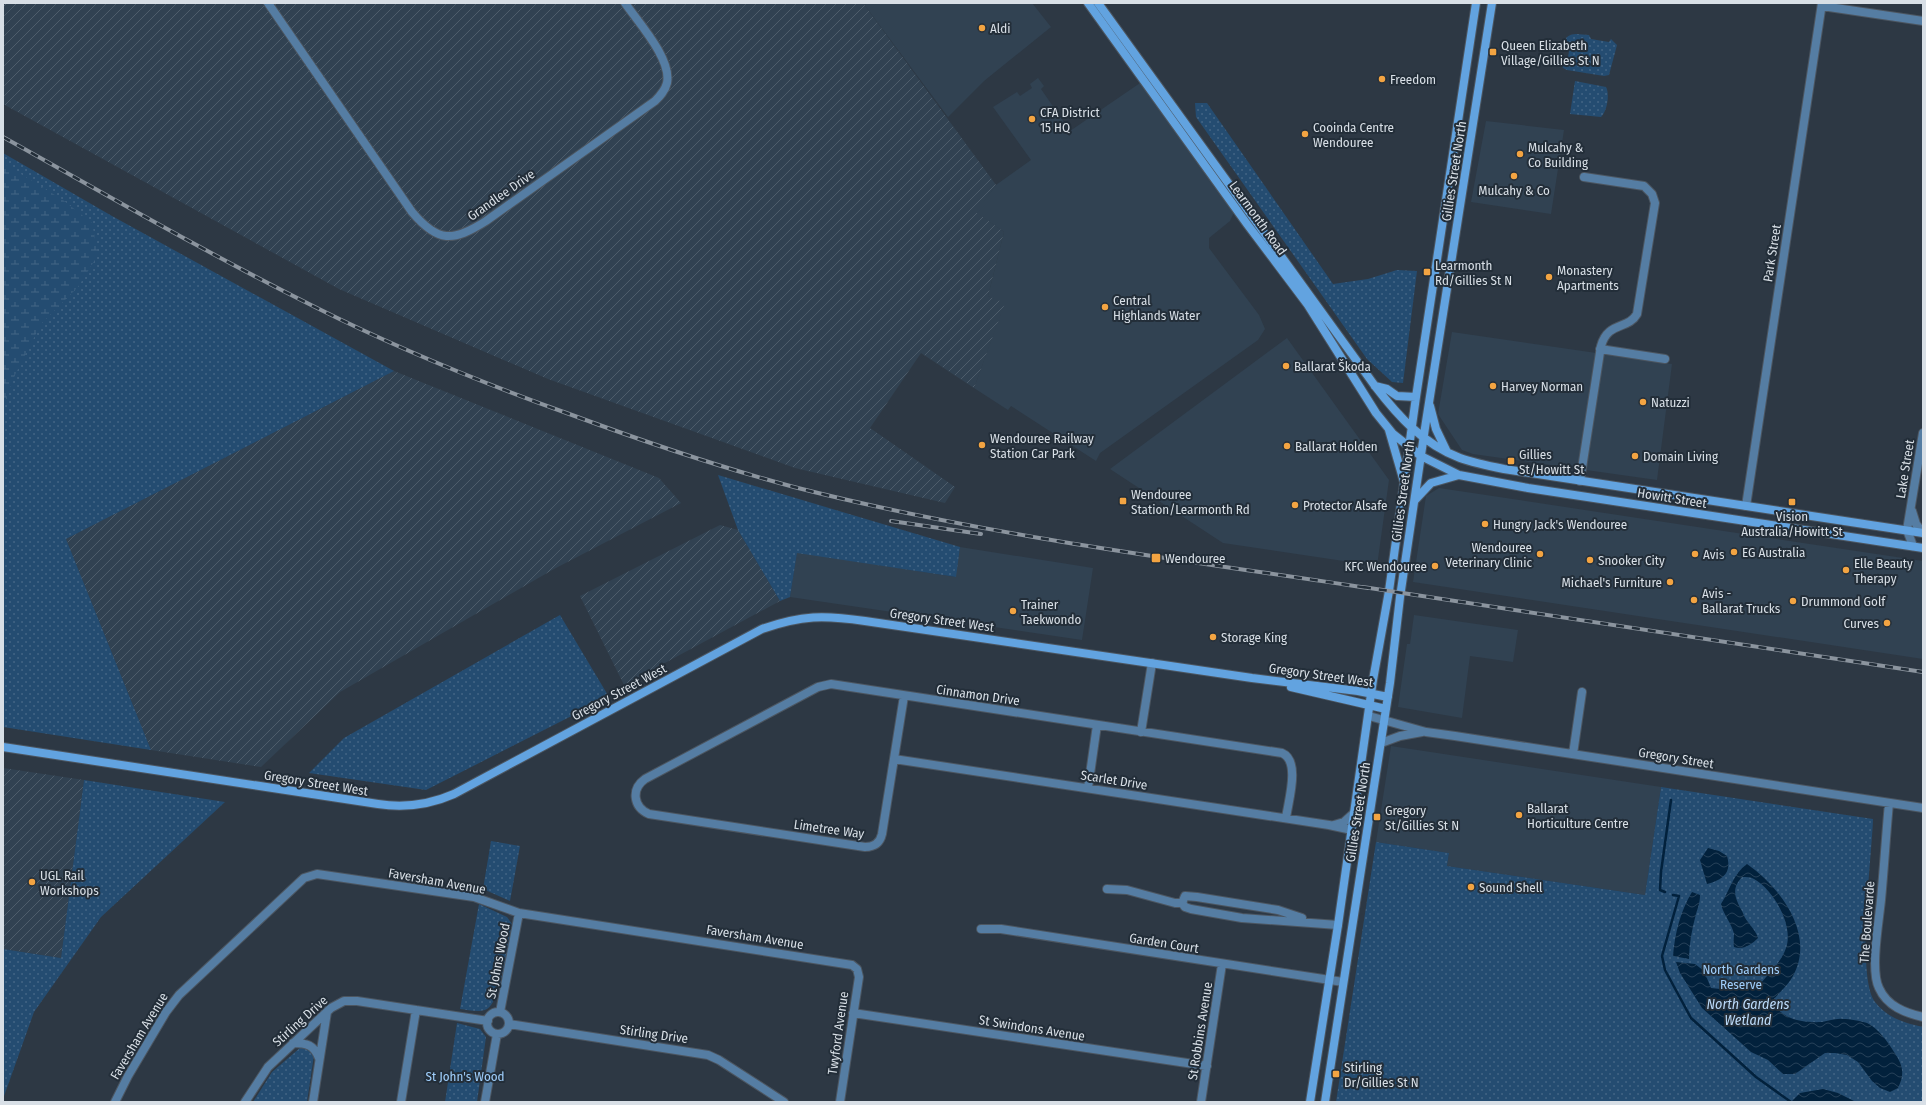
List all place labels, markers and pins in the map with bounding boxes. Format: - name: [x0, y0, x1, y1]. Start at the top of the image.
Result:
- place label: Aldi: [990, 21, 1010, 36]
- marker: Aldi: [977, 23, 987, 33]
- place label: Queen Elizabeth Village/Gillies St N: [1501, 38, 1600, 68]
- marker: Queen Elizabeth Village/Gillies St N: [1488, 47, 1498, 57]
- place label: Freedom: [1390, 72, 1436, 87]
- marker: Freedom: [1377, 74, 1387, 84]
- place label: CFA District 15 HQ: [1040, 105, 1101, 135]
- marker: CFA District 15 HQ: [1027, 114, 1037, 124]
- place label: Cooinda Centre Wendouree: [1313, 120, 1394, 150]
- marker: Cooinda Centre Wendouree: [1300, 129, 1310, 139]
- place label: Mulcahy & Co Building: [1528, 140, 1589, 170]
- marker: Mulcahy & Co Building: [1515, 149, 1525, 159]
- marker: Mulcahy & Co: [1509, 171, 1519, 181]
- place label: Mulcahy & Co: [1478, 183, 1550, 198]
- place label: Learmonth Rd/Gillies St N: [1435, 258, 1512, 288]
- place label: Monastery Apartments: [1557, 263, 1619, 293]
- marker: Learmonth Rd/Gillies St N: [1422, 267, 1432, 277]
- marker: Monastery Apartments: [1544, 272, 1554, 282]
- place label: Central Highlands Water: [1113, 293, 1200, 323]
- marker: Central Highlands Water: [1100, 302, 1110, 312]
- place label: Ballarat Škoda: [1294, 359, 1371, 374]
- marker: Ballarat Škoda: [1281, 361, 1291, 371]
- place label: Harvey Norman: [1501, 379, 1583, 394]
- marker: Harvey Norman: [1488, 381, 1498, 391]
- place label: Natuzzi: [1651, 395, 1690, 410]
- marker: Natuzzi: [1638, 397, 1648, 407]
- place label: Wendouree Railway Station Car Park: [990, 431, 1094, 461]
- place label: Ballarat Holden: [1295, 439, 1378, 454]
- marker: Wendouree Railway Station Car Park: [977, 440, 987, 450]
- marker: Ballarat Holden: [1282, 441, 1292, 451]
- place label: Gillies St/Howitt St: [1519, 447, 1585, 477]
- place label: Domain Living: [1643, 449, 1719, 464]
- marker: Domain Living: [1630, 451, 1640, 461]
- marker: Gillies St/Howitt St: [1506, 456, 1516, 466]
- place label: Wendouree Station/Learmonth Rd: [1131, 487, 1250, 517]
- marker: Wendouree Station/Learmonth Rd: [1118, 496, 1128, 506]
- marker: Vision Australia/Howitt St: [1787, 497, 1797, 507]
- place label: Protector Alsafe: [1303, 498, 1387, 513]
- marker: Protector Alsafe: [1290, 500, 1300, 510]
- place label: Vision Australia/Howitt St: [1741, 509, 1844, 539]
- place label: Hungry Jack's Wendouree: [1493, 517, 1627, 532]
- marker: Hungry Jack's Wendouree: [1480, 519, 1490, 529]
- place label: Wendouree Veterinary Clinic: [1446, 540, 1532, 570]
- place label: EG Australia: [1742, 545, 1805, 560]
- place label: Avis: [1703, 547, 1725, 562]
- marker: EG Australia: [1729, 547, 1739, 557]
- marker: Wendouree Veterinary Clinic: [1535, 549, 1545, 559]
- marker: Avis: [1690, 549, 1700, 559]
- place label: Wendouree: [1165, 551, 1226, 566]
- marker: Wendouree: [1150, 552, 1162, 564]
- place label: Snooker City: [1598, 553, 1665, 568]
- marker: Snooker City: [1585, 555, 1595, 565]
- place label: Elle Beauty Therapy: [1854, 556, 1913, 586]
- place label: KFC Wendouree: [1344, 559, 1427, 574]
- marker: KFC Wendouree: [1430, 561, 1440, 571]
- marker: Elle Beauty Therapy: [1841, 565, 1851, 575]
- place label: Michael's Furniture: [1562, 575, 1662, 590]
- marker: Michael's Furniture: [1665, 577, 1675, 587]
- place label: Avis - Ballarat Trucks: [1702, 586, 1781, 616]
- place label: Drummond Golf: [1801, 594, 1886, 609]
- marker: Avis - Ballarat Trucks: [1689, 595, 1699, 605]
- marker: Drummond Golf: [1788, 596, 1798, 606]
- place label: Trainer Taekwondo: [1021, 597, 1081, 627]
- marker: Trainer Taekwondo: [1008, 606, 1018, 616]
- place label: Curves: [1844, 616, 1879, 631]
- marker: Curves: [1882, 618, 1892, 628]
- place label: Storage King: [1221, 630, 1288, 645]
- marker: Storage King: [1208, 632, 1218, 642]
- place label: Ballarat Horticulture Centre: [1527, 801, 1629, 831]
- place label: Gregory St/Gillies St N: [1385, 803, 1459, 833]
- marker: Ballarat Horticulture Centre: [1514, 810, 1524, 820]
- marker: Gregory St/Gillies St N: [1372, 812, 1382, 822]
- place label: UGL Rail Workshops: [40, 868, 99, 898]
- marker: UGL Rail Workshops: [27, 877, 37, 887]
- place label: Sound Shell: [1479, 880, 1543, 895]
- marker: Sound Shell: [1466, 882, 1476, 892]
- place label: Stirling Dr/Gillies St N: [1344, 1060, 1419, 1090]
- marker: Stirling Dr/Gillies St N: [1331, 1069, 1341, 1079]

